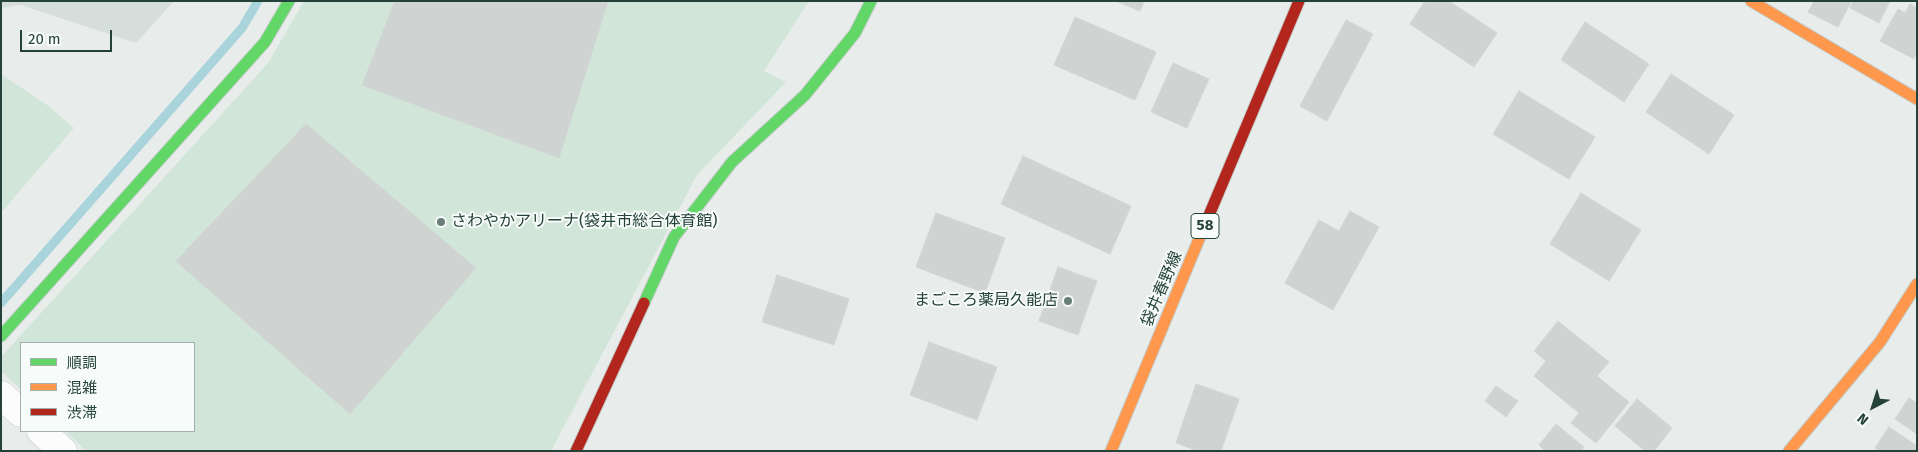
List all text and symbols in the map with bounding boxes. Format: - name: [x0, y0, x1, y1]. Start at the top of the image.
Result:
- scale bar: [22, 20, 115, 52]
- text: 20 m: [28, 30, 61, 48]
- place label: さわやかアリーナ(袋井市総合体育館): [451, 212, 717, 232]
- road number: 58: [1191, 214, 1219, 238]
- marker: さわやかアリーナ(袋井市総合体育館): [435, 216, 447, 228]
- street label: 袋井春野線: [1138, 248, 1186, 330]
- place label: まごころ薬局久能店: [914, 291, 1058, 311]
- marker: まごころ薬局久能店: [1062, 295, 1074, 307]
- legend: [20, 342, 195, 432]
- text: 順調: [67, 354, 97, 372]
- text: 混雑: [67, 379, 97, 397]
- north arrow: [1848, 382, 1898, 432]
- text: 渋滞: [67, 404, 97, 422]
- text: N: [1854, 409, 1872, 428]

